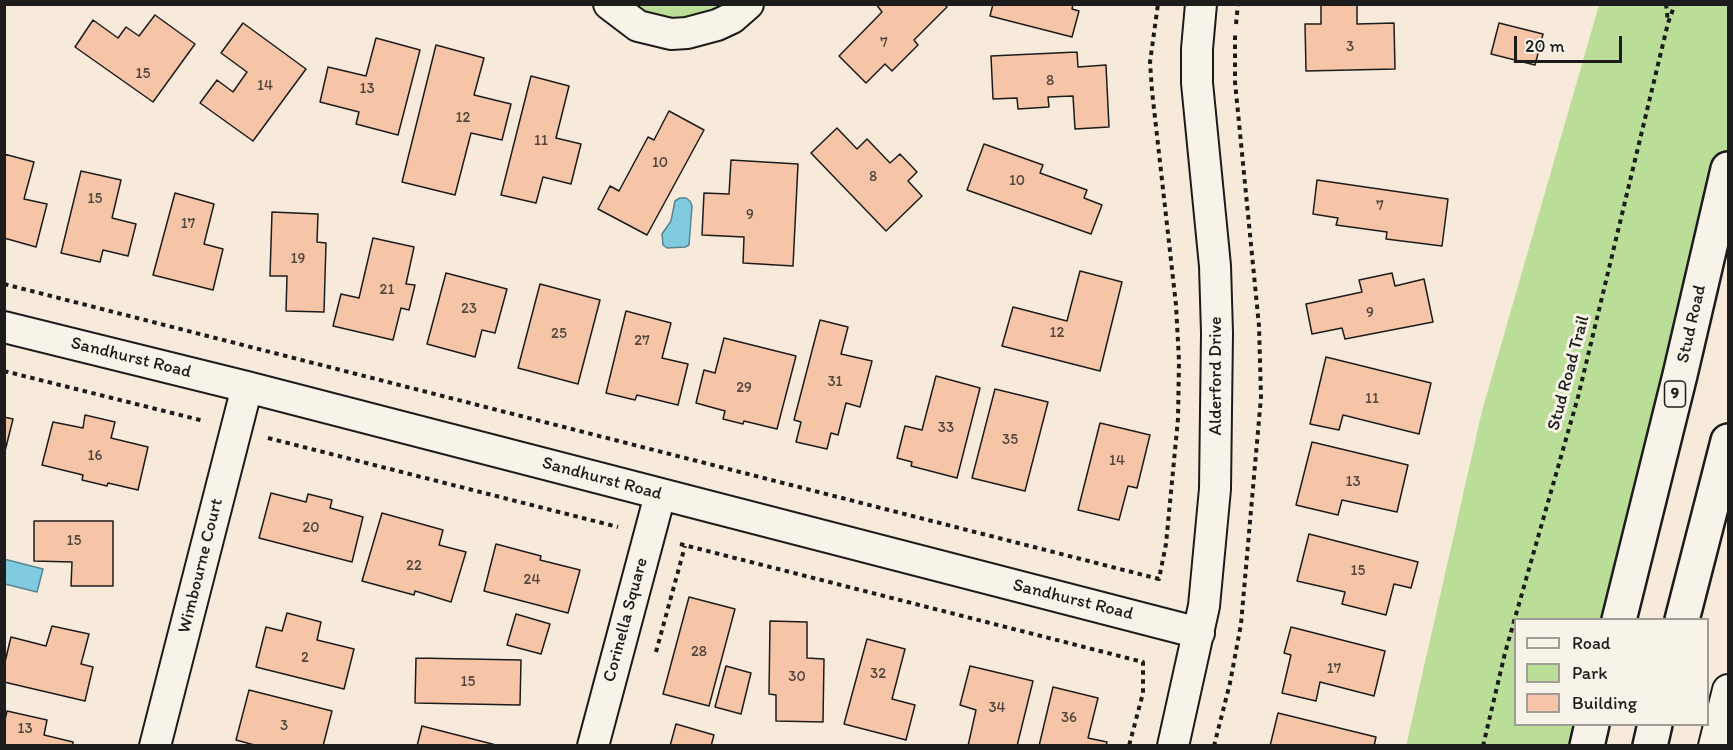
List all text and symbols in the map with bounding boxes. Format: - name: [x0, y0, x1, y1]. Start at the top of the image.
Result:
- scale bar: [1517, 24, 1625, 62]
- house number: 7: [880, 34, 888, 52]
- text: 20 m: [1525, 35, 1565, 57]
- house number: 3: [1346, 38, 1354, 56]
- house number: 15: [136, 65, 150, 83]
- house number: 8: [1046, 72, 1054, 90]
- house number: 14: [257, 77, 273, 95]
- house number: 13: [359, 80, 375, 98]
- house number: 12: [456, 109, 470, 127]
- house number: 11: [534, 132, 548, 150]
- house number: 10: [652, 154, 668, 172]
- house number: 8: [869, 168, 877, 186]
- house number: 10: [1009, 172, 1025, 190]
- house number: 15: [88, 190, 102, 208]
- house number: 7: [1376, 197, 1384, 215]
- house number: 9: [746, 206, 754, 224]
- house number: 17: [181, 215, 195, 233]
- house number: 19: [291, 250, 305, 268]
- house number: 21: [380, 281, 394, 299]
- street label: Stud Road: [1673, 283, 1711, 365]
- house number: 23: [461, 300, 477, 318]
- house number: 9: [1366, 304, 1374, 322]
- street label: Stud Road Trail: [1543, 313, 1595, 433]
- street label: Alderford Drive: [1205, 316, 1227, 436]
- house number: 12: [1050, 324, 1064, 342]
- house number: 25: [551, 325, 567, 343]
- house number: 27: [634, 332, 650, 350]
- street label: Sandhurst Road: [68, 333, 194, 383]
- house number: 31: [827, 373, 843, 391]
- house number: 29: [736, 379, 752, 397]
- road number: 9: [1664, 381, 1686, 407]
- house number: 11: [1365, 390, 1379, 408]
- house number: 33: [938, 419, 954, 437]
- house number: 35: [1002, 431, 1018, 449]
- house number: 16: [88, 447, 102, 465]
- house number: 14: [1109, 452, 1125, 470]
- street label: Sandhurst Road: [540, 453, 664, 505]
- house number: 13: [1345, 473, 1361, 491]
- street label: Wimbourne Court: [174, 496, 228, 636]
- house number: 20: [302, 519, 320, 537]
- house number: 15: [67, 532, 81, 550]
- street label: Corinella Square: [599, 555, 653, 685]
- house number: 22: [406, 557, 422, 575]
- house number: 15: [1351, 562, 1365, 580]
- house number: 24: [524, 571, 540, 589]
- street label: Sandhurst Road: [1010, 575, 1136, 625]
- legend: [1514, 618, 1709, 726]
- text: Road: [1572, 632, 1611, 654]
- house number: 28: [691, 643, 707, 661]
- house number: 2: [301, 649, 309, 667]
- house number: 17: [1327, 660, 1341, 678]
- text: Park: [1572, 662, 1607, 684]
- house number: 32: [870, 665, 886, 683]
- house number: 30: [788, 668, 806, 686]
- house number: 15: [461, 673, 475, 691]
- text: Building: [1572, 692, 1637, 714]
- house number: 34: [988, 699, 1006, 717]
- house number: 36: [1061, 709, 1077, 727]
- house number: 3: [280, 717, 288, 735]
- house number: 13: [17, 720, 33, 738]

